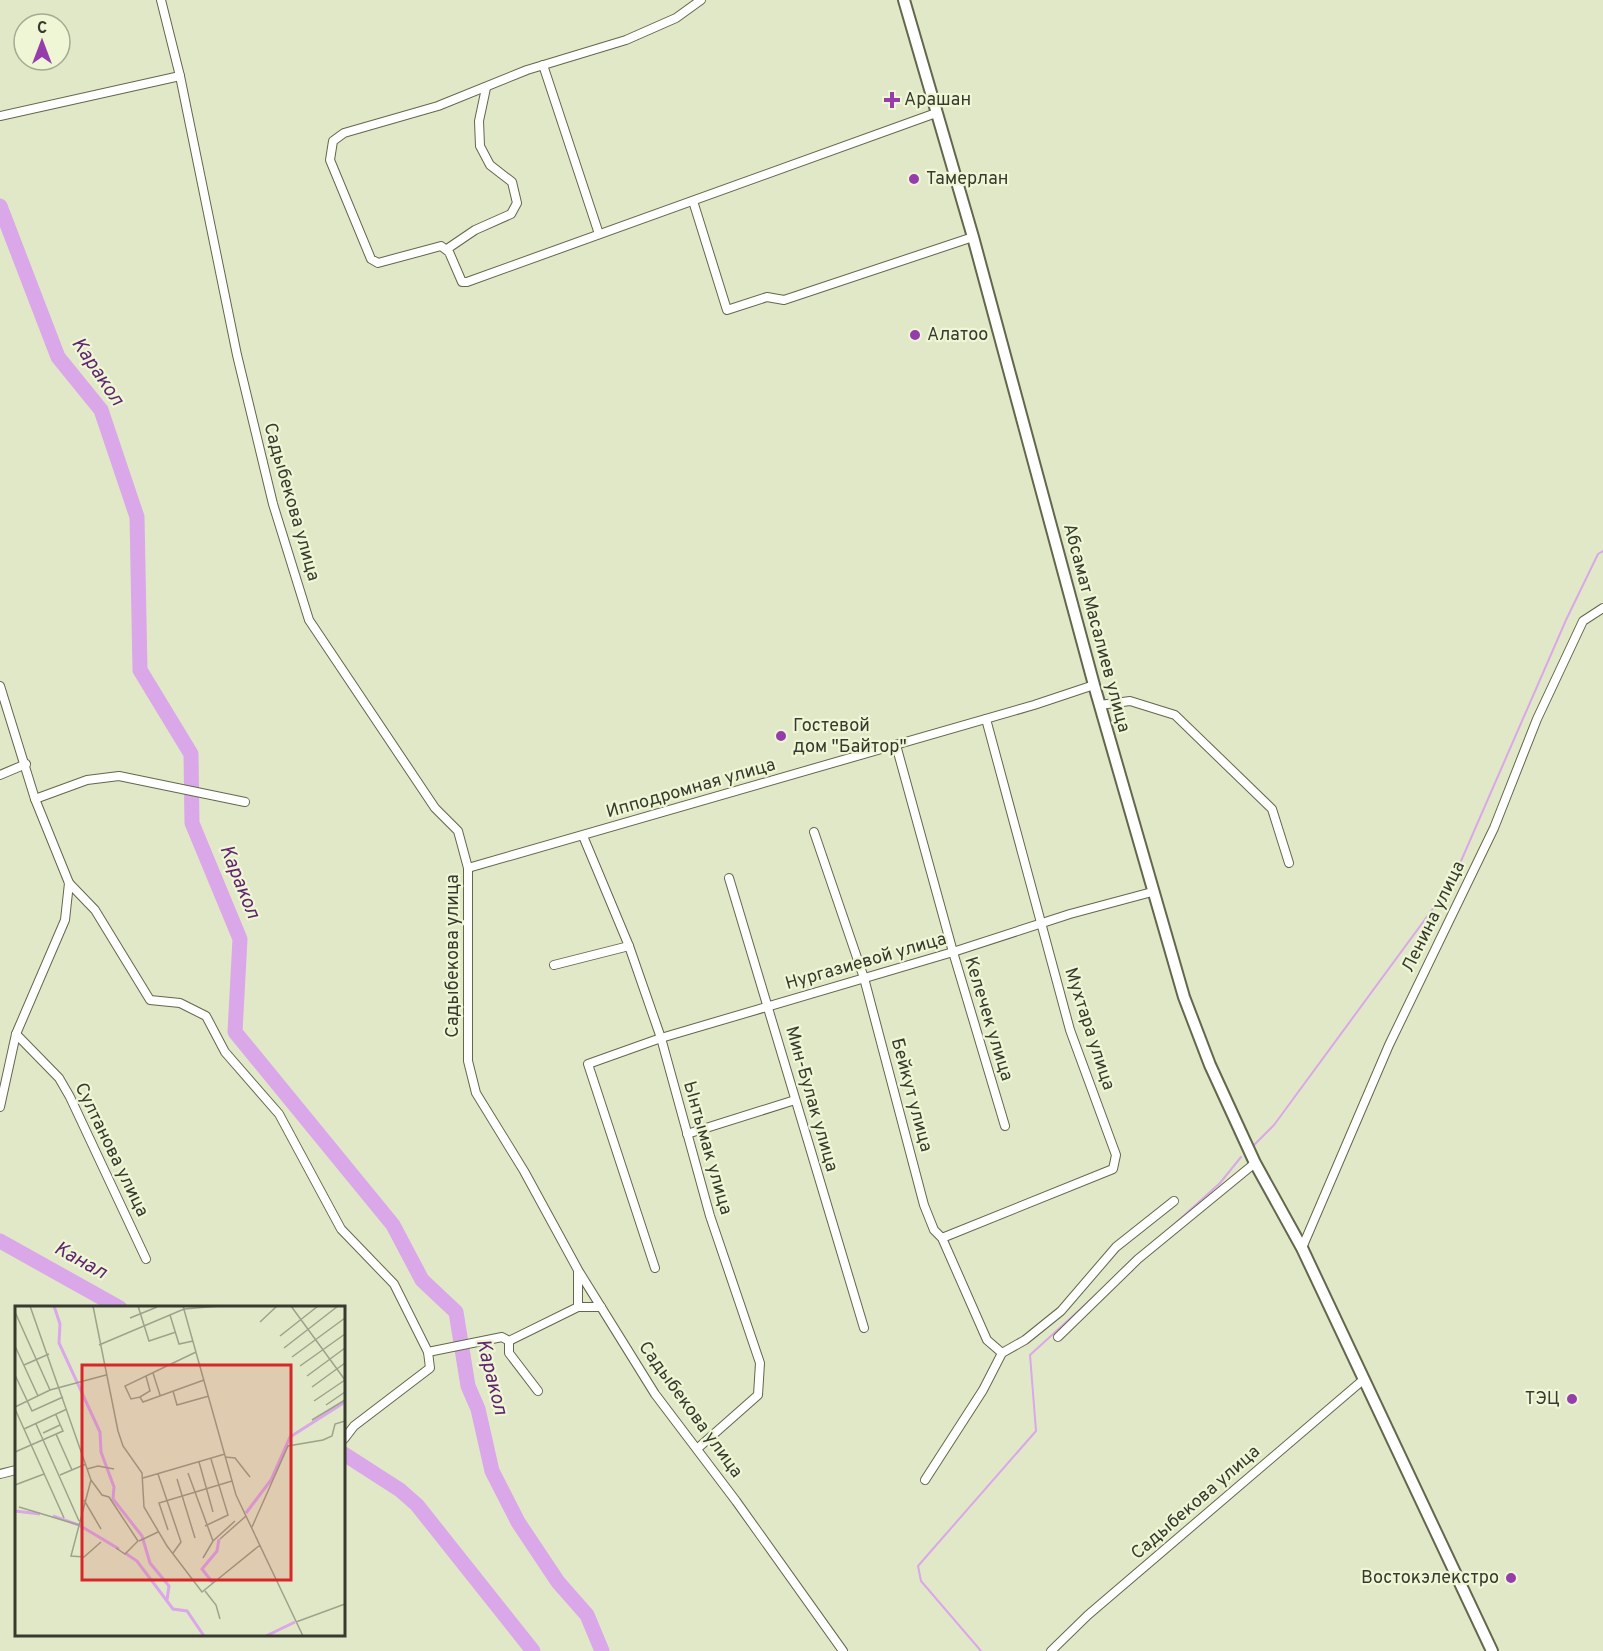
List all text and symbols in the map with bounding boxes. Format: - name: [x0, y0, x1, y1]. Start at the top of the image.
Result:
- north arrow: [12, 12, 72, 72]
- text: С: [37, 19, 47, 39]
- place label: Арашан: [904, 89, 971, 112]
- marker: Арашан: [885, 93, 899, 107]
- place label: Тамерлан: [926, 168, 1008, 191]
- marker: Тамерлан: [907, 172, 921, 186]
- place label: Алатоо: [927, 324, 988, 347]
- marker: Алатоо: [908, 328, 922, 342]
- water label: Каракол: [65, 333, 130, 412]
- street label: Садыбекова улица: [257, 420, 325, 584]
- street label: Абсамат Масалиев улица: [1057, 521, 1135, 735]
- place label: Гостевой дом "Байтор": [793, 715, 907, 759]
- marker: Гостевой дом "Байтор": [774, 729, 788, 743]
- street label: Ипподромная улица: [604, 754, 778, 824]
- water label: Каракол: [212, 841, 266, 923]
- street label: Ленина улица: [1397, 857, 1471, 977]
- street label: Садыбекова улица: [442, 874, 465, 1038]
- street label: Нургазиевой улица: [783, 928, 949, 996]
- street label: Келечек улица: [958, 954, 1018, 1084]
- street label: Мухтара улица: [1058, 965, 1120, 1093]
- street label: Мин-Булак улица: [779, 1024, 843, 1174]
- street label: Бейкут улица: [885, 1036, 937, 1154]
- street label: Ынтымак улица: [677, 1078, 737, 1218]
- street label: Султанова улица: [69, 1079, 153, 1221]
- water label: Канал: [49, 1236, 111, 1286]
- inset map: [15, 1306, 345, 1636]
- water label: Каракол: [469, 1336, 513, 1418]
- street label: Садыбекова улица: [633, 1337, 747, 1483]
- place label: ТЭЦ: [1525, 1388, 1560, 1411]
- marker: ТЭЦ: [1565, 1392, 1579, 1406]
- street label: Садыбекова улица: [1127, 1441, 1265, 1565]
- place label: Востокэлекстро: [1361, 1567, 1499, 1590]
- marker: Востокэлекстро: [1504, 1571, 1518, 1585]

